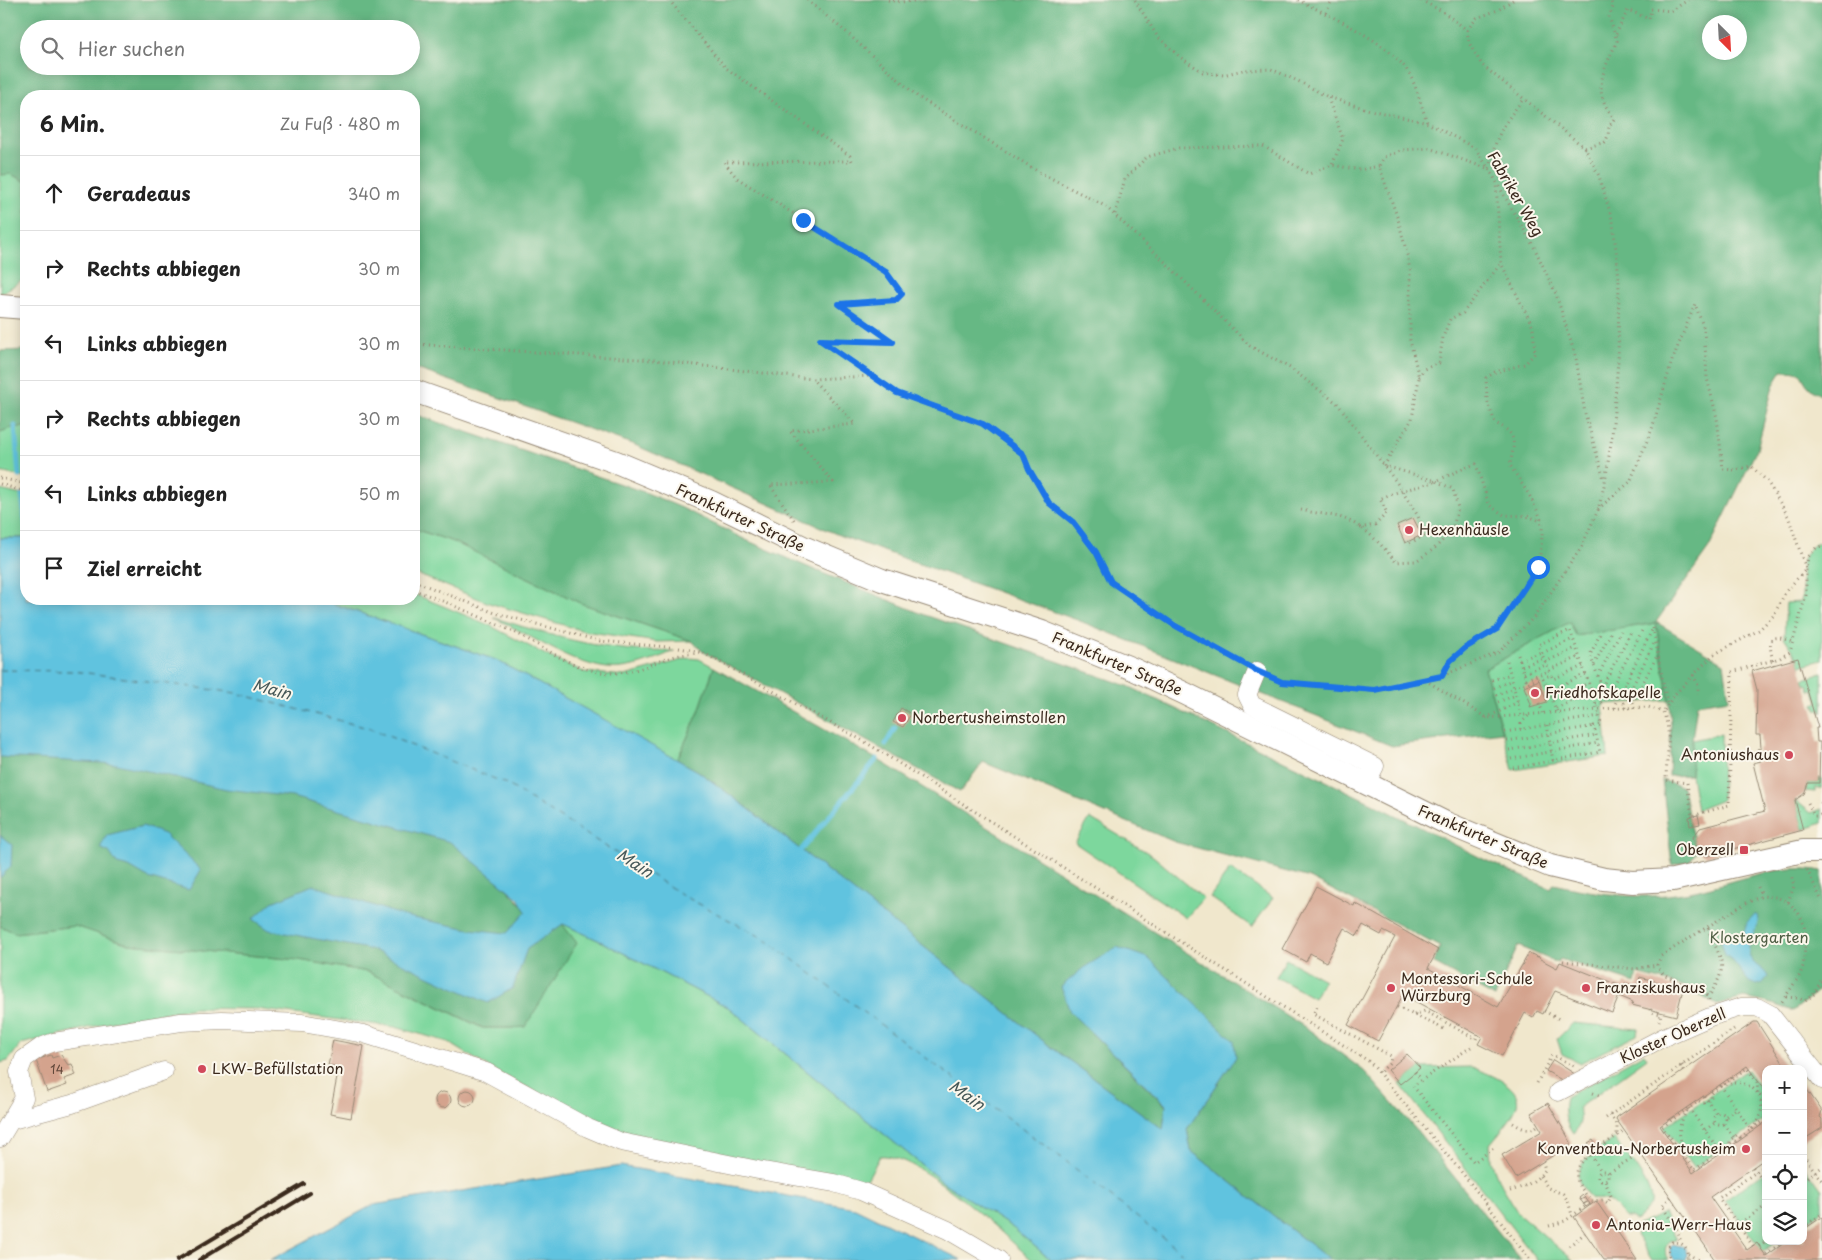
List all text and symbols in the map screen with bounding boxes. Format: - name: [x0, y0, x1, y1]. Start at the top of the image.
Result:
- north arrow: [1702, 15, 1747, 60]
- search box: [20, 20, 420, 75]
- icon: search: [38, 34, 66, 62]
- text: Hier suchen: [78, 34, 185, 62]
- text: 6 Min.: [40, 107, 105, 139]
- text: Zu Fuß · 480 m: [280, 111, 400, 135]
- street label: Fabriker Weg: [1483, 146, 1550, 240]
- icon: ahead: [40, 179, 68, 207]
- text: Geradeaus: [87, 179, 191, 207]
- text: 340 m: [348, 181, 400, 205]
- route end: [792, 209, 815, 232]
- icon: right: [40, 254, 68, 282]
- text: Rechts abbiegen: [87, 254, 241, 282]
- text: 30 m: [358, 256, 400, 280]
- icon: left: [40, 329, 68, 357]
- text: Links abbiegen: [87, 329, 227, 357]
- text: 30 m: [358, 331, 400, 355]
- icon: right: [40, 404, 68, 432]
- text: Rechts abbiegen: [87, 404, 241, 432]
- text: 30 m: [358, 406, 400, 430]
- street label: Frankfurter Straße: [673, 477, 809, 557]
- icon: left: [40, 479, 68, 507]
- text: Links abbiegen: [87, 479, 227, 507]
- text: 50 m: [359, 481, 400, 505]
- place label: Hexenhäusle: [1419, 517, 1509, 540]
- marker: Hexenhäusle: [1403, 524, 1415, 536]
- icon: arrive: [40, 554, 68, 582]
- text: Ziel erreicht: [87, 554, 202, 582]
- route start: [1527, 556, 1550, 579]
- street label: Frankfurter Straße: [1049, 625, 1186, 700]
- water label: Main: [250, 671, 295, 705]
- place label: Friedhofskapelle: [1545, 680, 1661, 703]
- marker: Friedhofskapelle: [1529, 687, 1541, 699]
- place label: Norbertusheimstollen: [912, 705, 1066, 728]
- marker: Norbertusheimstollen: [896, 712, 908, 724]
- place label: Antoniushaus: [1681, 742, 1779, 765]
- marker: Antoniushaus: [1783, 749, 1795, 761]
- street label: Frankfurter Straße: [1415, 798, 1552, 873]
- place label: Oberzell: [1676, 837, 1734, 860]
- water label: Main: [613, 842, 659, 883]
- marker: Oberzell: [1738, 844, 1750, 856]
- park label: Klostergarten: [1710, 925, 1808, 948]
- place label: Montessori-Schule Würzburg: [1401, 966, 1533, 1006]
- place label: Franziskushaus: [1596, 975, 1706, 998]
- marker: Montessori-Schule Würzburg: [1385, 982, 1397, 994]
- marker: Franziskushaus: [1580, 982, 1592, 994]
- street label: Kloster Oberzell: [1616, 1001, 1729, 1068]
- place label: LKW-Befüllstation: [212, 1056, 344, 1079]
- house number: 14: [50, 1060, 64, 1078]
- marker: LKW-Befüllstation: [196, 1063, 208, 1075]
- map controls: [1762, 1065, 1807, 1245]
- button: +: [1762, 1065, 1807, 1110]
- water label: Main: [945, 1073, 991, 1116]
- button: −: [1762, 1110, 1807, 1155]
- place label: Konventbau-Norbertusheim: [1537, 1136, 1736, 1159]
- marker: Konventbau-Norbertusheim: [1740, 1143, 1752, 1155]
- button: locate: [1762, 1155, 1807, 1200]
- button: layers: [1762, 1200, 1807, 1245]
- place label: Antonia-Werr-Haus: [1606, 1212, 1751, 1235]
- marker: Antonia-Werr-Haus: [1590, 1219, 1602, 1231]

